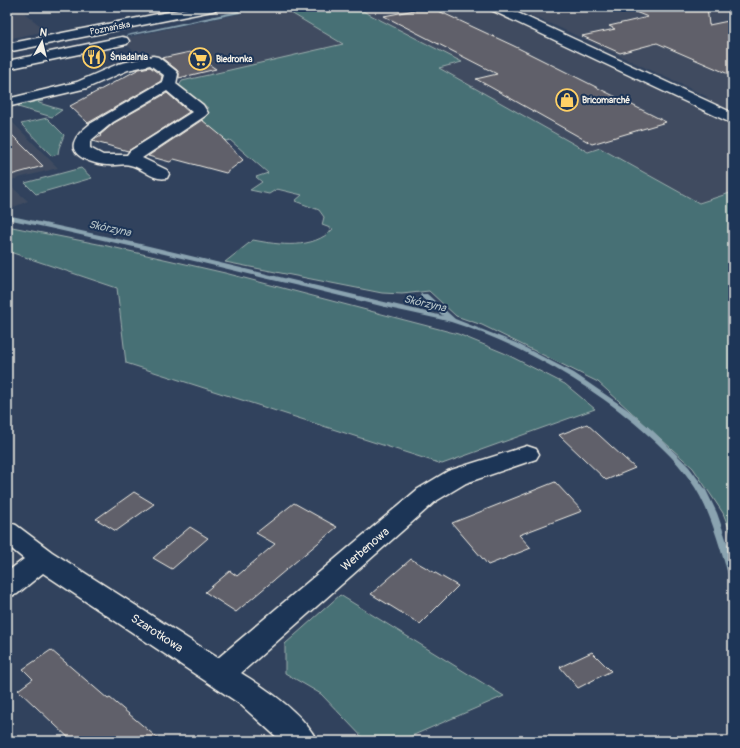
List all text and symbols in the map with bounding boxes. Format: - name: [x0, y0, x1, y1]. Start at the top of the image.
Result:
- street label: Poznańska: [89, 19, 131, 38]
- north arrow: [22, 22, 62, 62]
- text: N: [39, 26, 48, 40]
- restaurant icon: Śniadalnia: [81, 44, 107, 70]
- supermarket icon: Biedronka: [187, 46, 213, 72]
- place label: Śniadalnia: [110, 51, 149, 63]
- place label: Biedronka: [216, 54, 253, 65]
- shop icon: Bricomarché: [554, 87, 580, 113]
- place label: Bricomarché: [582, 95, 630, 106]
- water label: Skórzyna: [88, 218, 133, 239]
- water label: Skórzyna: [403, 292, 448, 315]
- street label: Werbenowa: [338, 524, 393, 574]
- street label: Szarotkowa: [128, 611, 186, 656]

